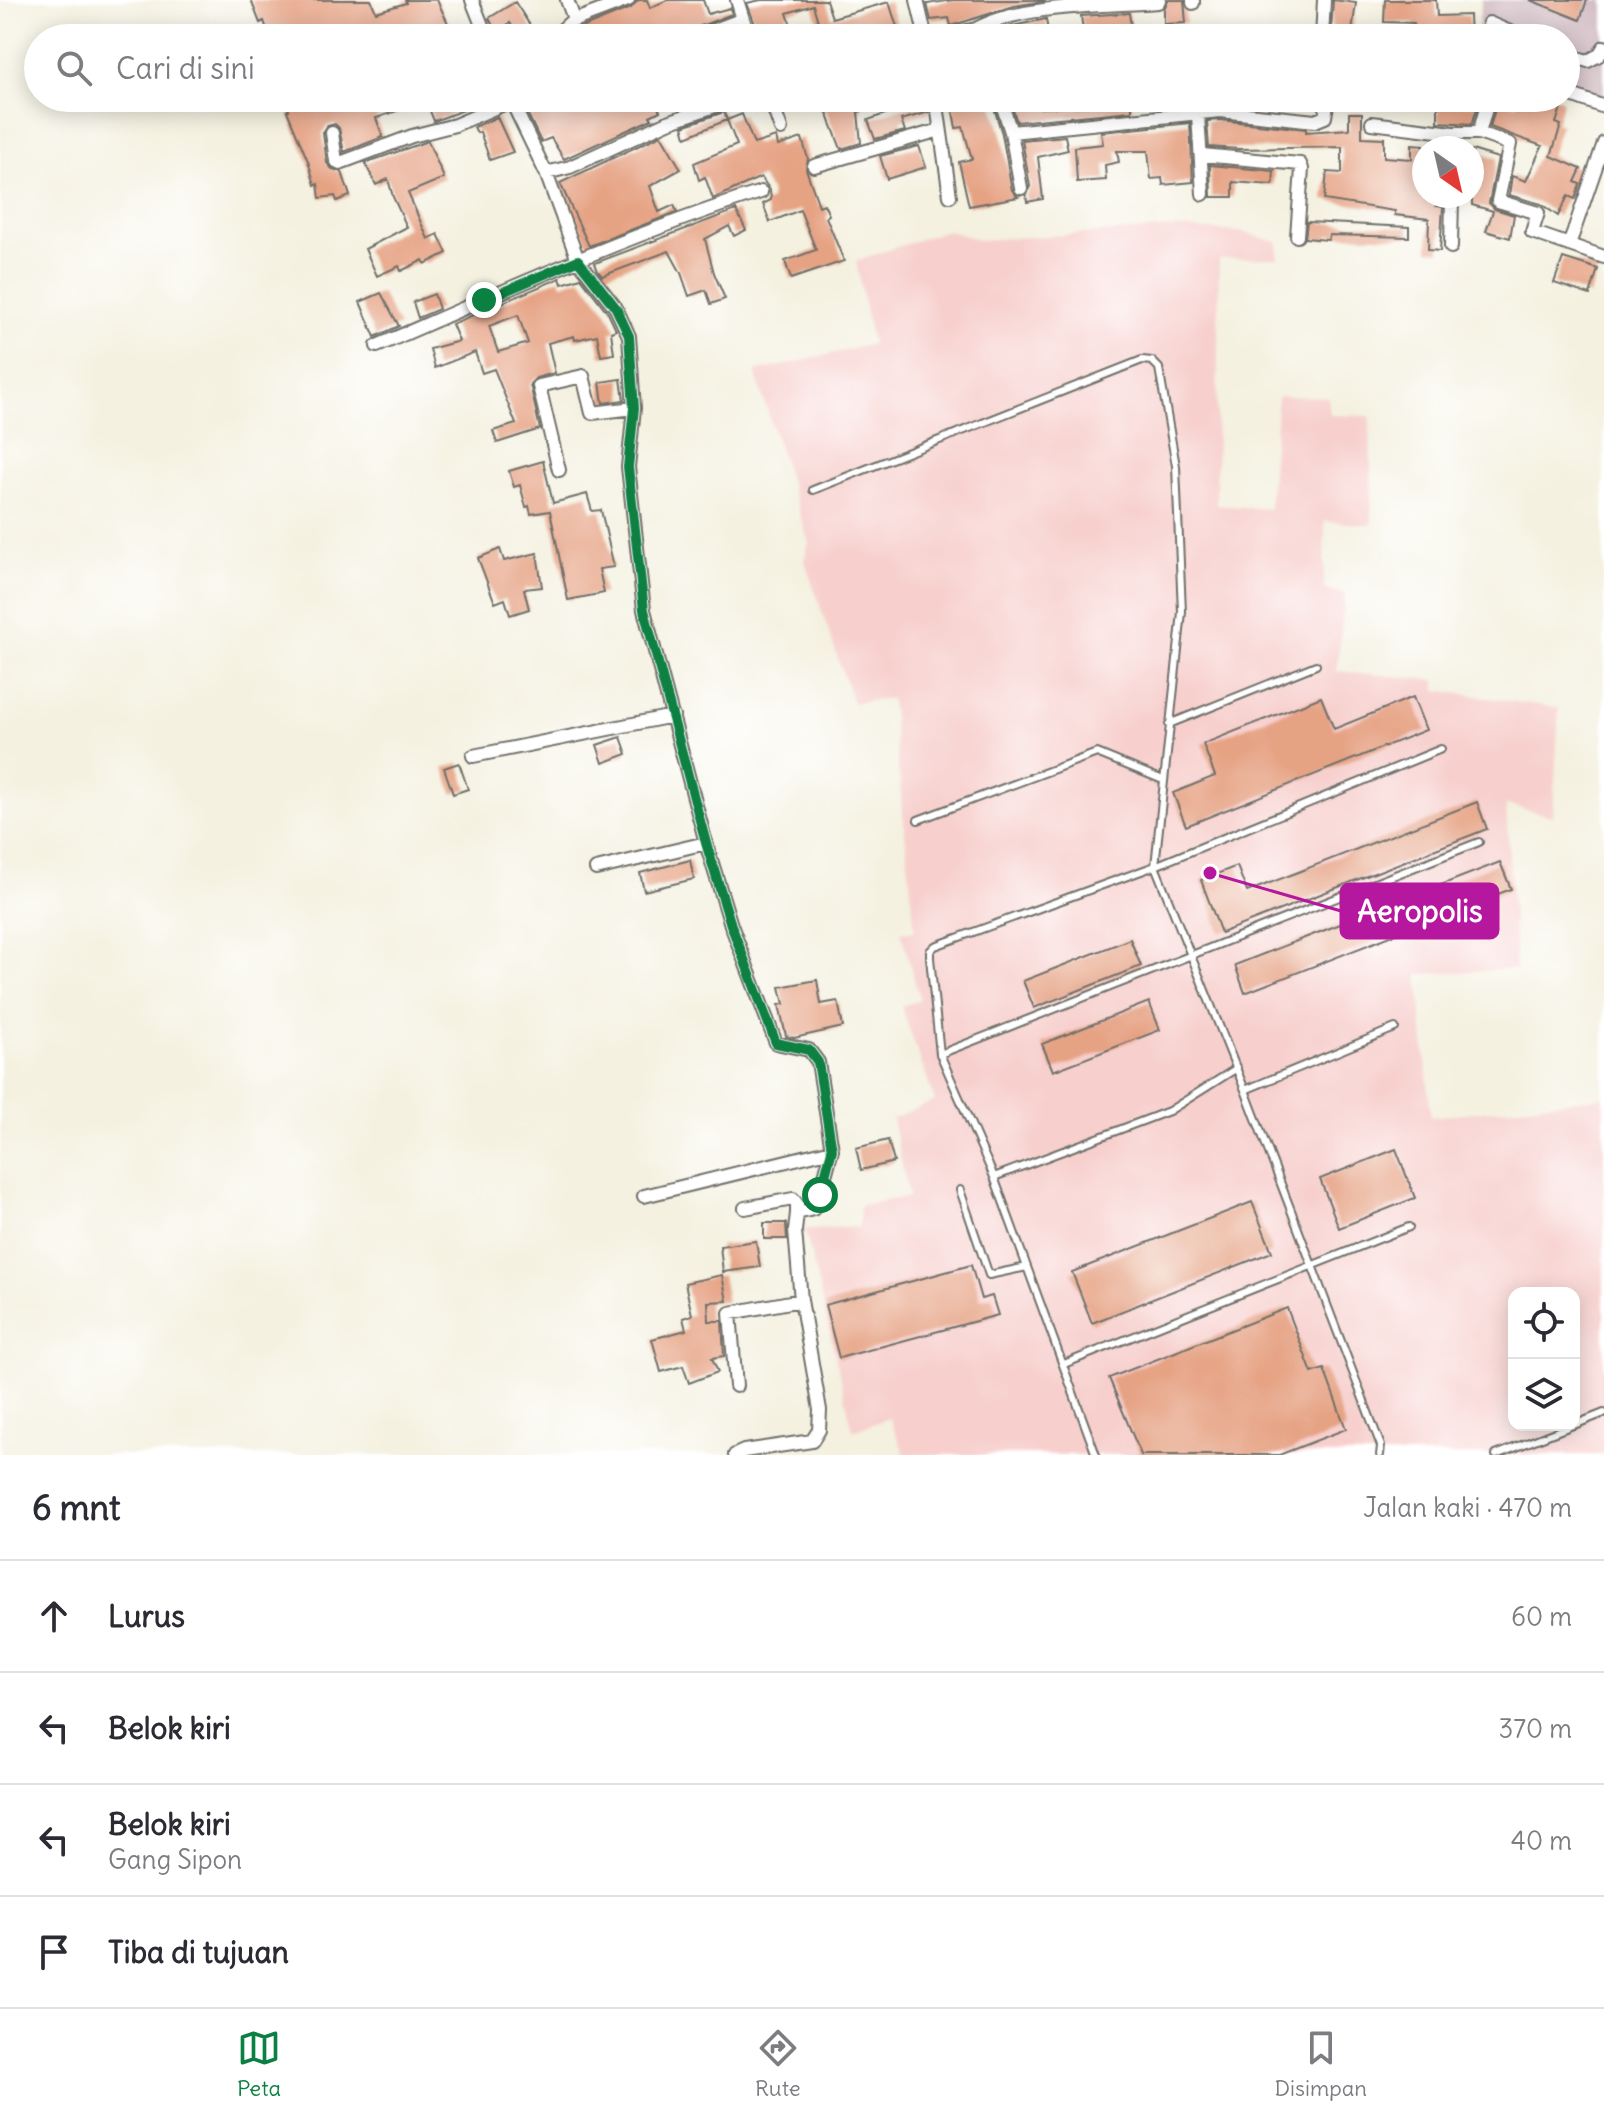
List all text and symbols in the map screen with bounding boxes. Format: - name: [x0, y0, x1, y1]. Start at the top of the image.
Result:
- search box: [24, 24, 1580, 112]
- icon: search: [52, 46, 96, 90]
- text: Cari di sini: [116, 49, 255, 87]
- north arrow: [1412, 136, 1484, 208]
- route end: [466, 282, 502, 318]
- callout: Aeropolis: [1341, 884, 1498, 938]
- text: Aeropolis: [1357, 892, 1483, 930]
- route start: [802, 1177, 838, 1213]
- map controls: [1508, 1287, 1580, 1431]
- button: locate: [1508, 1287, 1580, 1359]
- button: layers: [1508, 1359, 1580, 1431]
- text: 6 mnt: [32, 1486, 120, 1529]
- text: Jalan kaki · 470 m: [1363, 1491, 1572, 1524]
- icon: ahead: [32, 1594, 76, 1638]
- text: Lurus: [108, 1597, 185, 1635]
- text: 60 m: [1511, 1600, 1572, 1633]
- icon: left: [32, 1706, 76, 1750]
- text: Belok kiri: [108, 1709, 231, 1747]
- text: 370 m: [1498, 1712, 1572, 1745]
- text: Belok kiri: [108, 1805, 231, 1843]
- icon: left: [32, 1818, 76, 1862]
- text: 40 m: [1511, 1824, 1572, 1857]
- text: Gang Sipon: [108, 1843, 242, 1876]
- icon: arrive: [32, 1930, 76, 1974]
- text: Tiba di tujuan: [108, 1933, 289, 1971]
- tab: Peta: [237, 2026, 281, 2102]
- tab: Rute: [755, 2026, 801, 2102]
- tab: Disimpan: [1274, 2026, 1367, 2102]

